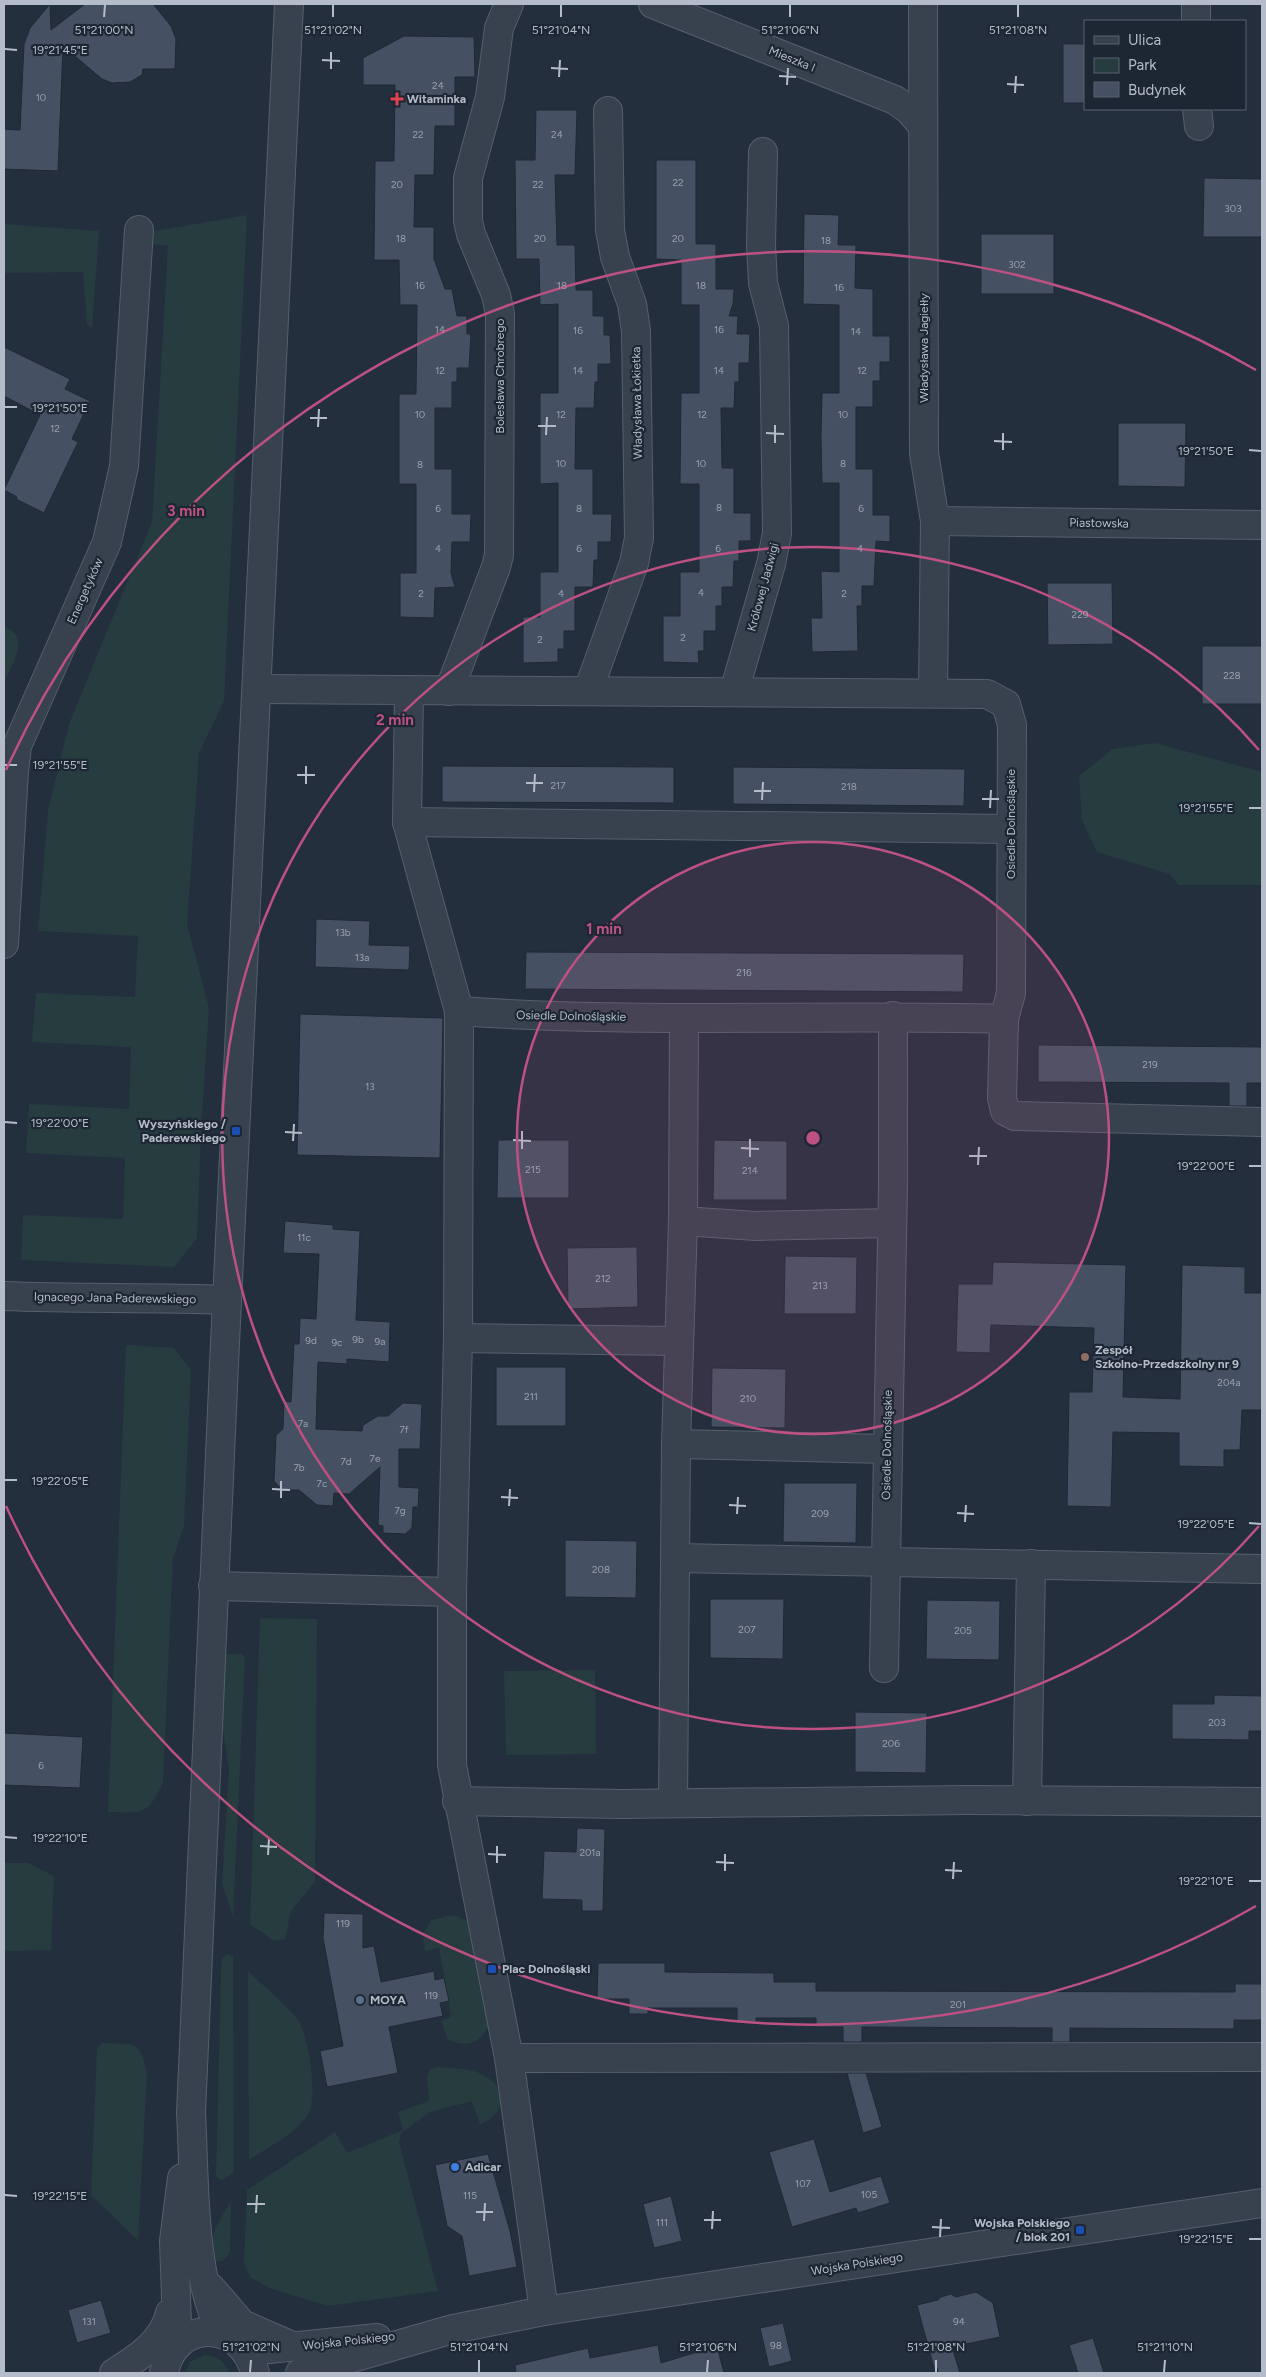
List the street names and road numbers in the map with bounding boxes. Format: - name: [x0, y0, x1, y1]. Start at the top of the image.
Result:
- street label: Mieszka I: [767, 43, 817, 75]
- street label: Władysława Jagiełły: [917, 293, 931, 403]
- street label: Bolesława Chrobrego: [493, 319, 507, 433]
- street label: Władysława Łokietka: [629, 347, 645, 459]
- street label: Piastowska: [1069, 515, 1129, 531]
- street label: Królowej Jadwigi: [744, 541, 782, 633]
- street label: Energetyków: [64, 555, 106, 626]
- street label: Osiedle Dolnośląskie: [1004, 769, 1018, 879]
- street label: Osiedle Dolnośląskie: [516, 1008, 627, 1024]
- street label: Ignacego Jana Paderewskiego: [34, 1290, 196, 1306]
- street label: Osiedle Dolnośląskie: [879, 1389, 895, 1500]
- street label: Wojska Polskiego: [810, 2250, 904, 2278]
- street label: Wojska Polskiego: [302, 2329, 396, 2353]

